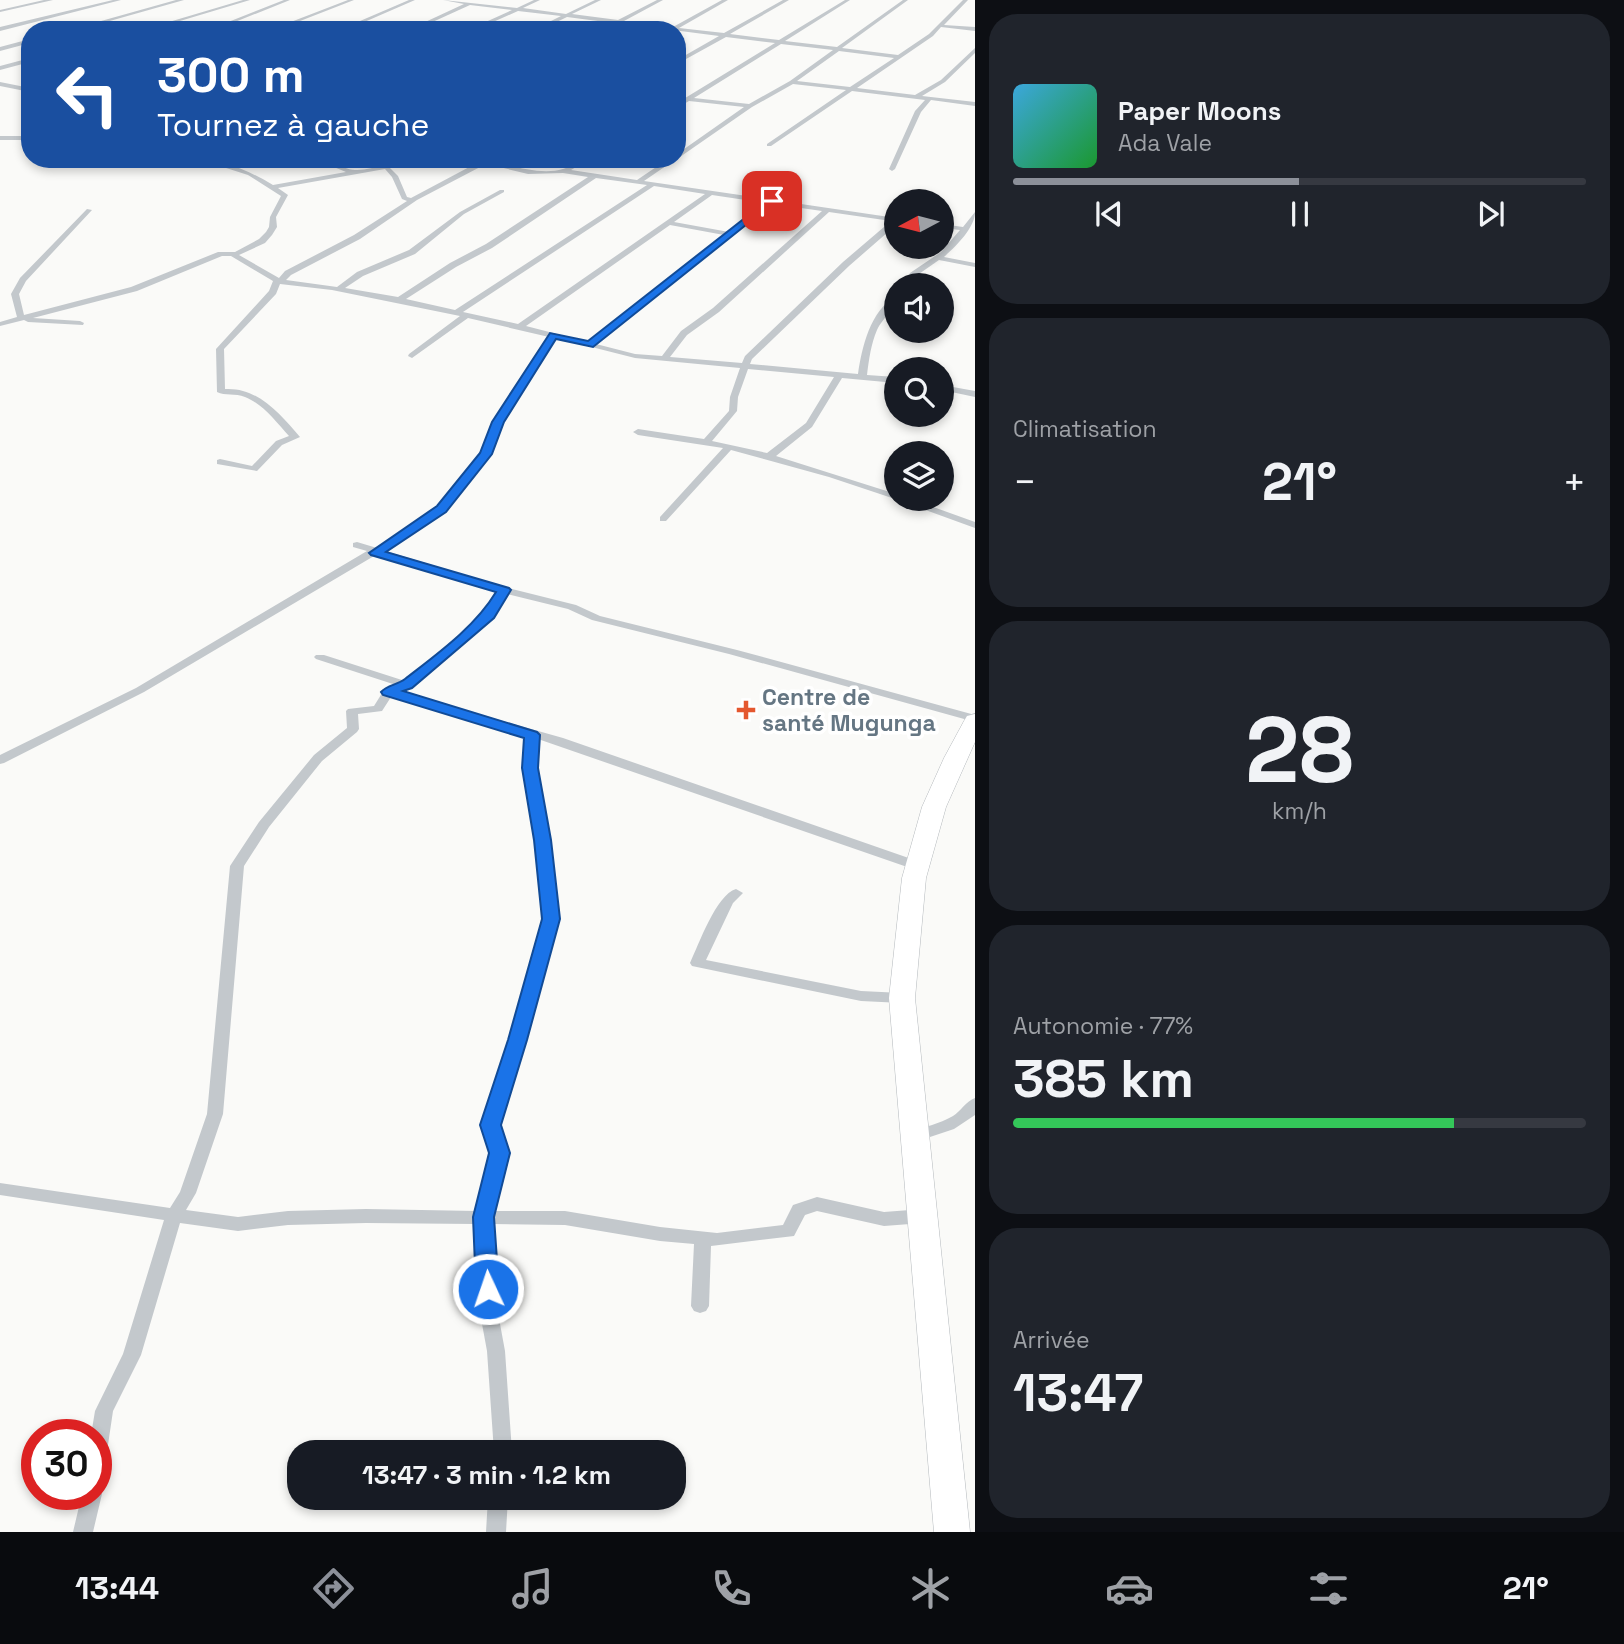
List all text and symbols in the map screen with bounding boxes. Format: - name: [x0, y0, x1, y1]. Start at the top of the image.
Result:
- text: 300 m: [157, 44, 305, 106]
- icon: left: [42, 49, 133, 140]
- text: Paper Moons: [1118, 94, 1281, 128]
- text: Tournez à gauche: [157, 105, 429, 145]
- text: Ada Vale: [1118, 128, 1212, 158]
- pin: [742, 171, 802, 231]
- icon: arrive: [753, 182, 791, 220]
- north arrow: [884, 189, 954, 259]
- map controls: [884, 189, 954, 511]
- icon: previous: [1090, 195, 1128, 233]
- icon: pause: [1281, 195, 1319, 233]
- icon: next: [1472, 195, 1510, 233]
- button: sound: [884, 273, 954, 343]
- button: search: [884, 357, 954, 427]
- text: Climatisation: [1013, 414, 1157, 444]
- button: layers: [884, 441, 954, 511]
- text: 21°: [1262, 449, 1337, 515]
- text: −: [1013, 458, 1037, 506]
- text: +: [1562, 458, 1586, 506]
- place label: Centre de santé Mugunga: [762, 682, 936, 738]
- text: 28: [1245, 692, 1354, 809]
- marker: Centre de santé Mugunga: [736, 700, 756, 720]
- text: km/h: [1272, 796, 1327, 826]
- text: Autonomie · 77%: [1013, 1011, 1193, 1041]
- text: 385 km: [1013, 1046, 1194, 1112]
- position arrow: [451, 1252, 525, 1326]
- text: Arrivée: [1013, 1325, 1090, 1355]
- text: 13:47: [1013, 1360, 1143, 1426]
- speed limit sign: 30: [21, 1419, 112, 1510]
- text: 13:47 · 3 min · 1.2 km: [362, 1458, 611, 1492]
- icon: directions: [309, 1564, 358, 1613]
- icon: music: [508, 1564, 557, 1613]
- icon: phone: [707, 1564, 756, 1613]
- icon: climate: [906, 1564, 955, 1613]
- icon: car: [1105, 1564, 1154, 1613]
- icon: filters: [1304, 1564, 1353, 1613]
- text: 13:44: [75, 1568, 159, 1608]
- text: 21°: [1503, 1568, 1549, 1608]

